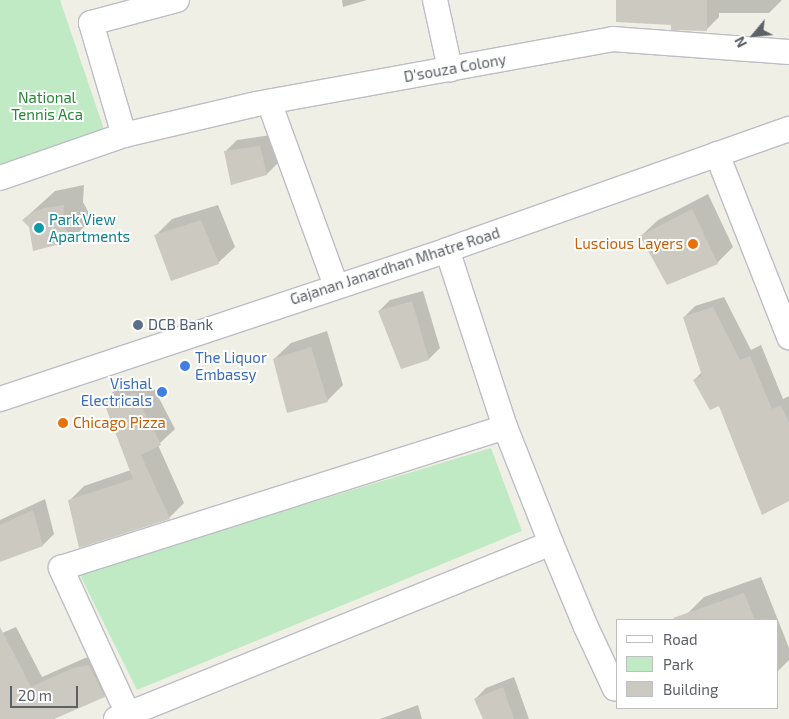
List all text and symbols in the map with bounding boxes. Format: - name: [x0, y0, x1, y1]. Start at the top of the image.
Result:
- north arrow: [729, 10, 779, 60]
- text: N: [730, 34, 750, 51]
- street label: D'souza Colony: [402, 50, 508, 86]
- park label: National Tennis Aca: [11, 88, 83, 123]
- place label: Park View Apartments: [49, 210, 130, 245]
- marker: Park View Apartments: [33, 222, 45, 234]
- street label: Gajanan Janardhan Mhatre Road: [288, 223, 502, 309]
- place label: Luscious Layers: [575, 235, 683, 253]
- marker: Luscious Layers: [687, 238, 699, 250]
- place label: DCB Bank: [148, 316, 213, 334]
- marker: DCB Bank: [132, 319, 144, 331]
- place label: The Liquor Embassy: [195, 348, 267, 383]
- marker: The Liquor Embassy: [179, 360, 191, 372]
- place label: Vishal Electricals: [81, 374, 152, 409]
- marker: Vishal Electricals: [156, 386, 168, 398]
- place label: Chicago Pizza: [73, 414, 166, 432]
- marker: Chicago Pizza: [57, 417, 69, 429]
- legend: [616, 619, 779, 709]
- text: Road: [663, 630, 698, 648]
- text: Park: [663, 655, 694, 673]
- scale bar: [12, 676, 80, 708]
- text: Building: [663, 680, 718, 698]
- text: 20 m: [18, 686, 52, 704]

